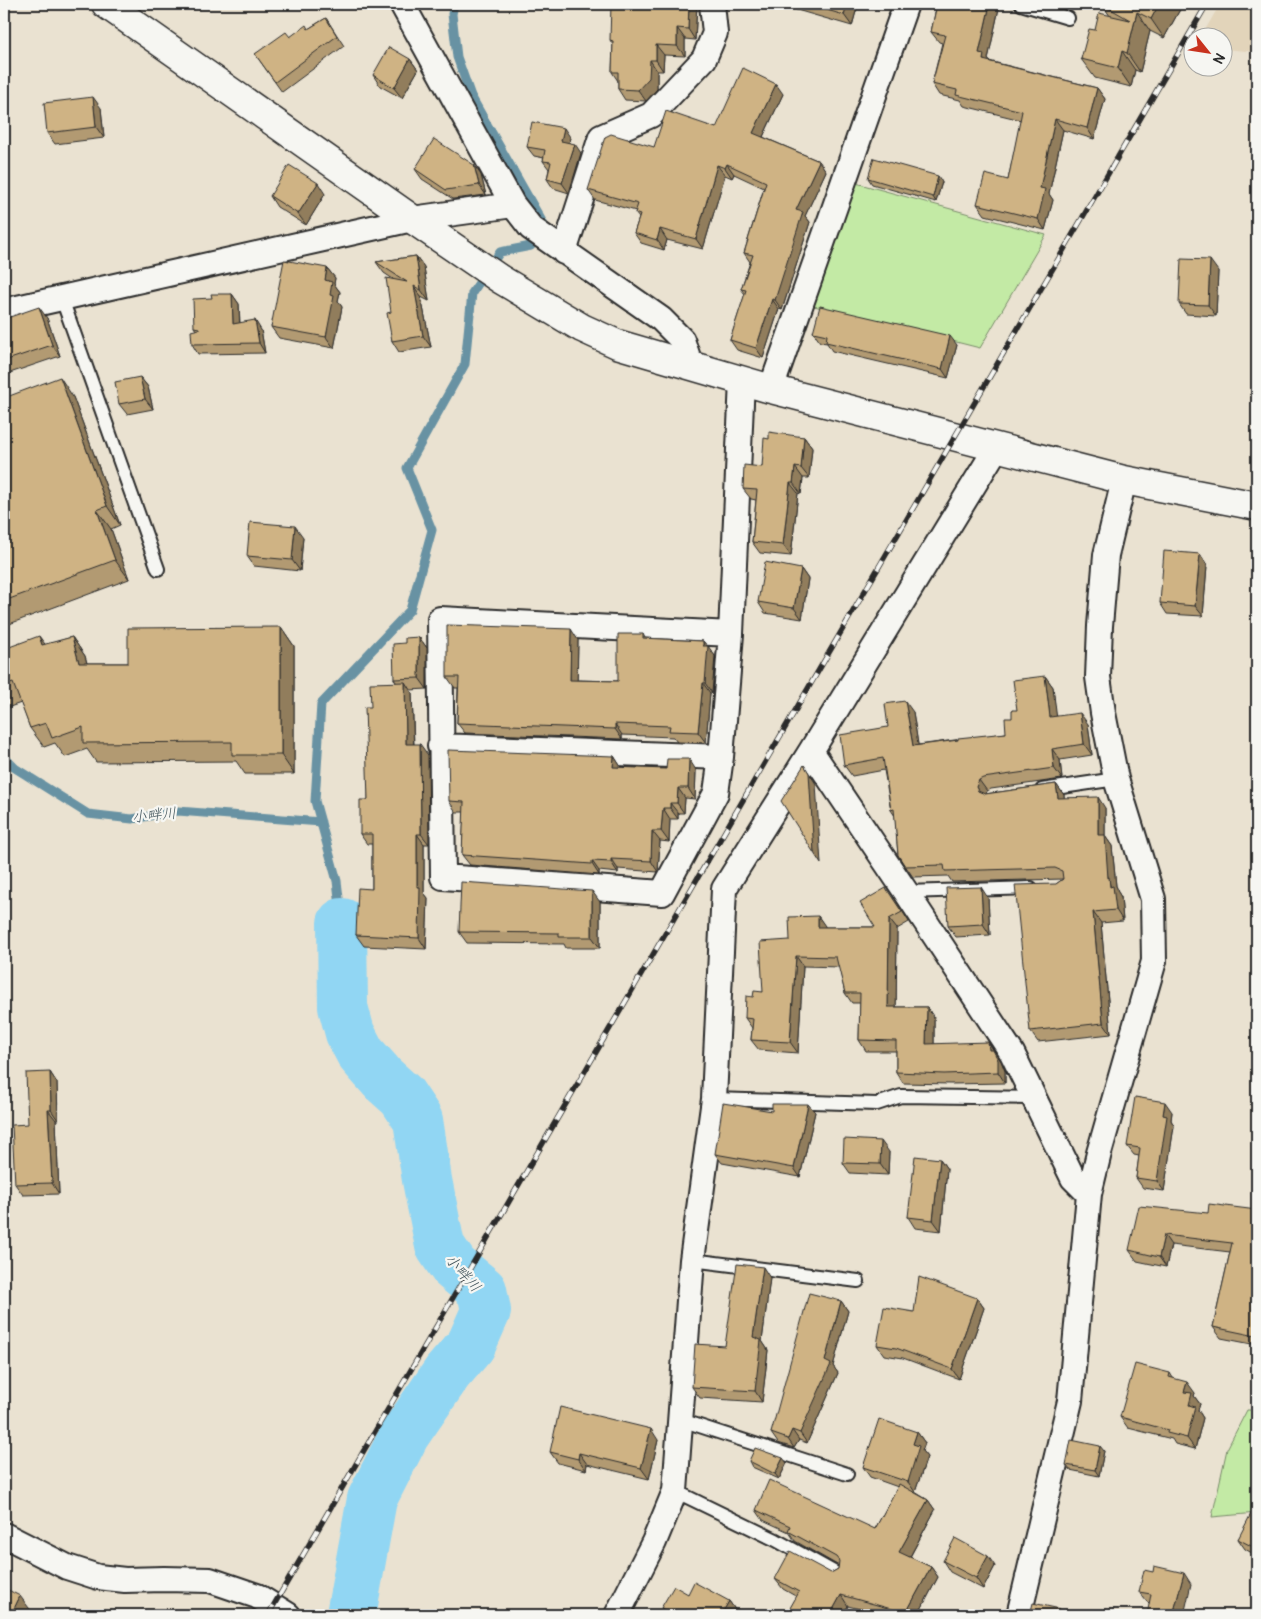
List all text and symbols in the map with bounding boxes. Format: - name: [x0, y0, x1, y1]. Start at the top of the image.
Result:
- north arrow: [1184, 28, 1234, 78]
- text: N: [1209, 50, 1229, 67]
- water label: 小畔川: [131, 804, 177, 827]
- water label: 小畔川: [441, 1250, 485, 1296]

